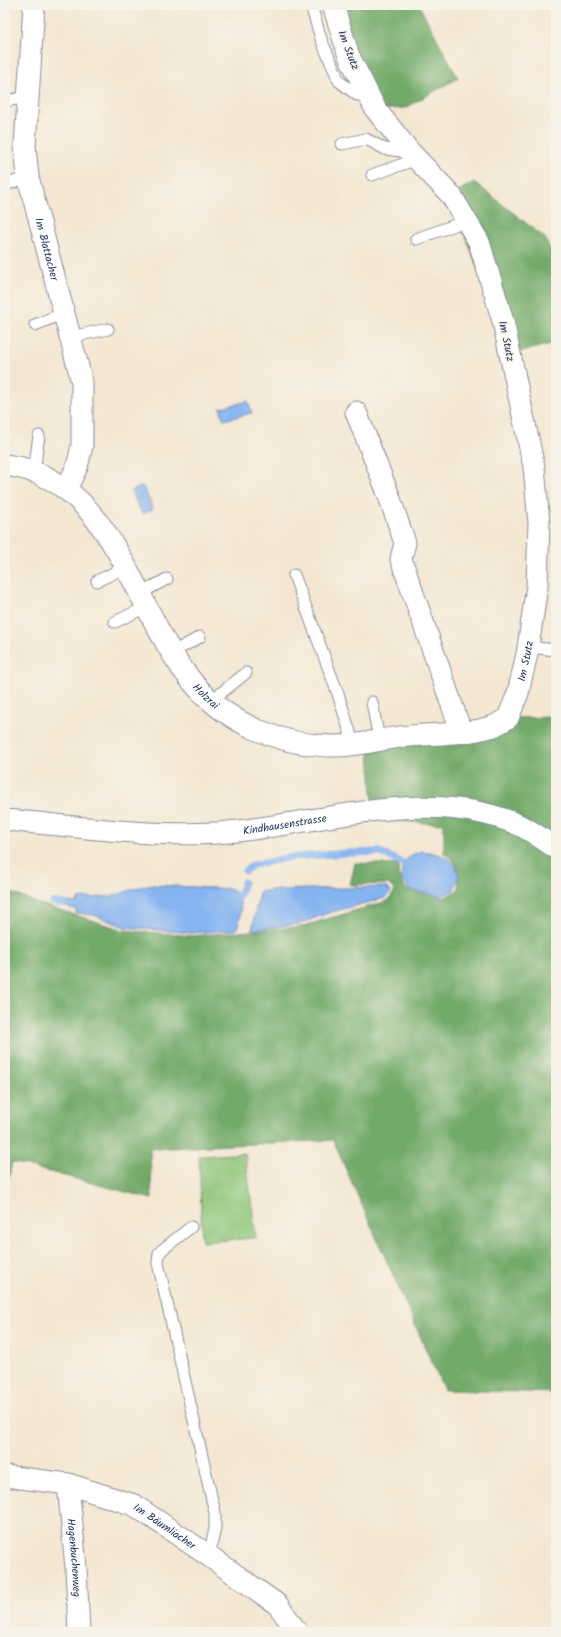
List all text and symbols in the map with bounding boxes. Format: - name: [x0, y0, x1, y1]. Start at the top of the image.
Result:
- street label: Im Stutz: [332, 28, 364, 73]
- street label: Im Blattacher: [29, 216, 63, 284]
- street label: Im Stutz: [493, 319, 519, 363]
- street label: Im Stutz: [513, 639, 539, 683]
- street label: Holzrai: [188, 680, 223, 715]
- street label: Kindhausenstrasse: [242, 809, 328, 840]
- street label: Im Bäumliacher: [129, 1499, 201, 1555]
- street label: Hagenbuchenweg: [61, 1518, 85, 1598]

